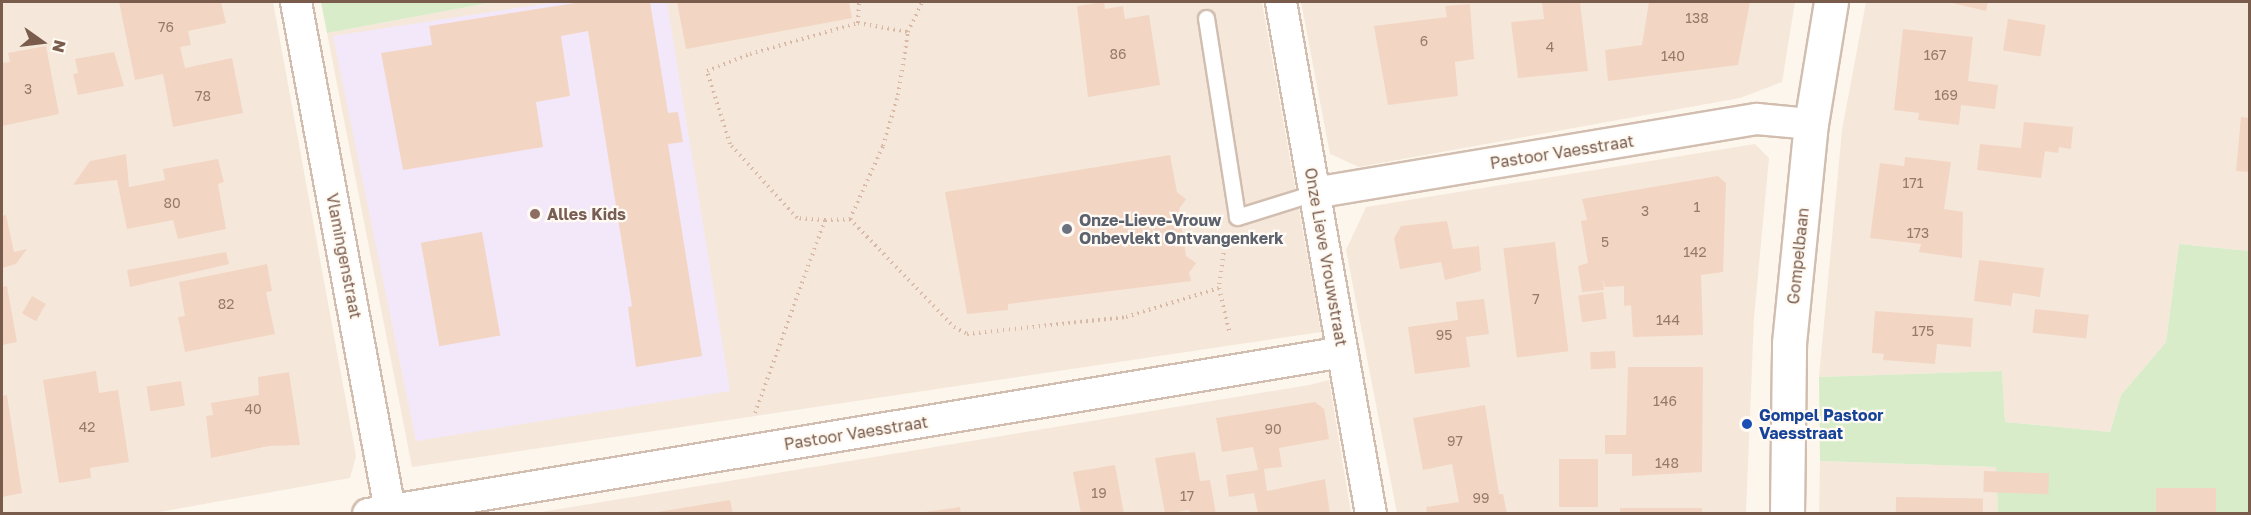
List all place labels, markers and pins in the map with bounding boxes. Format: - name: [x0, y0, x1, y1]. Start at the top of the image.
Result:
- place label: Alles Kids: [547, 204, 626, 224]
- marker: Alles Kids: [528, 207, 542, 221]
- place label: Onze-Lieve-Vrouw Onbevlekt Ontvangenkerk: [1079, 210, 1284, 248]
- marker: Onze-Lieve-Vrouw Onbevlekt Ontvangenkerk: [1060, 222, 1074, 236]
- place label: Gompel Pastoor Vaesstraat: [1759, 405, 1883, 443]
- marker: Gompel Pastoor Vaesstraat: [1740, 417, 1754, 431]

